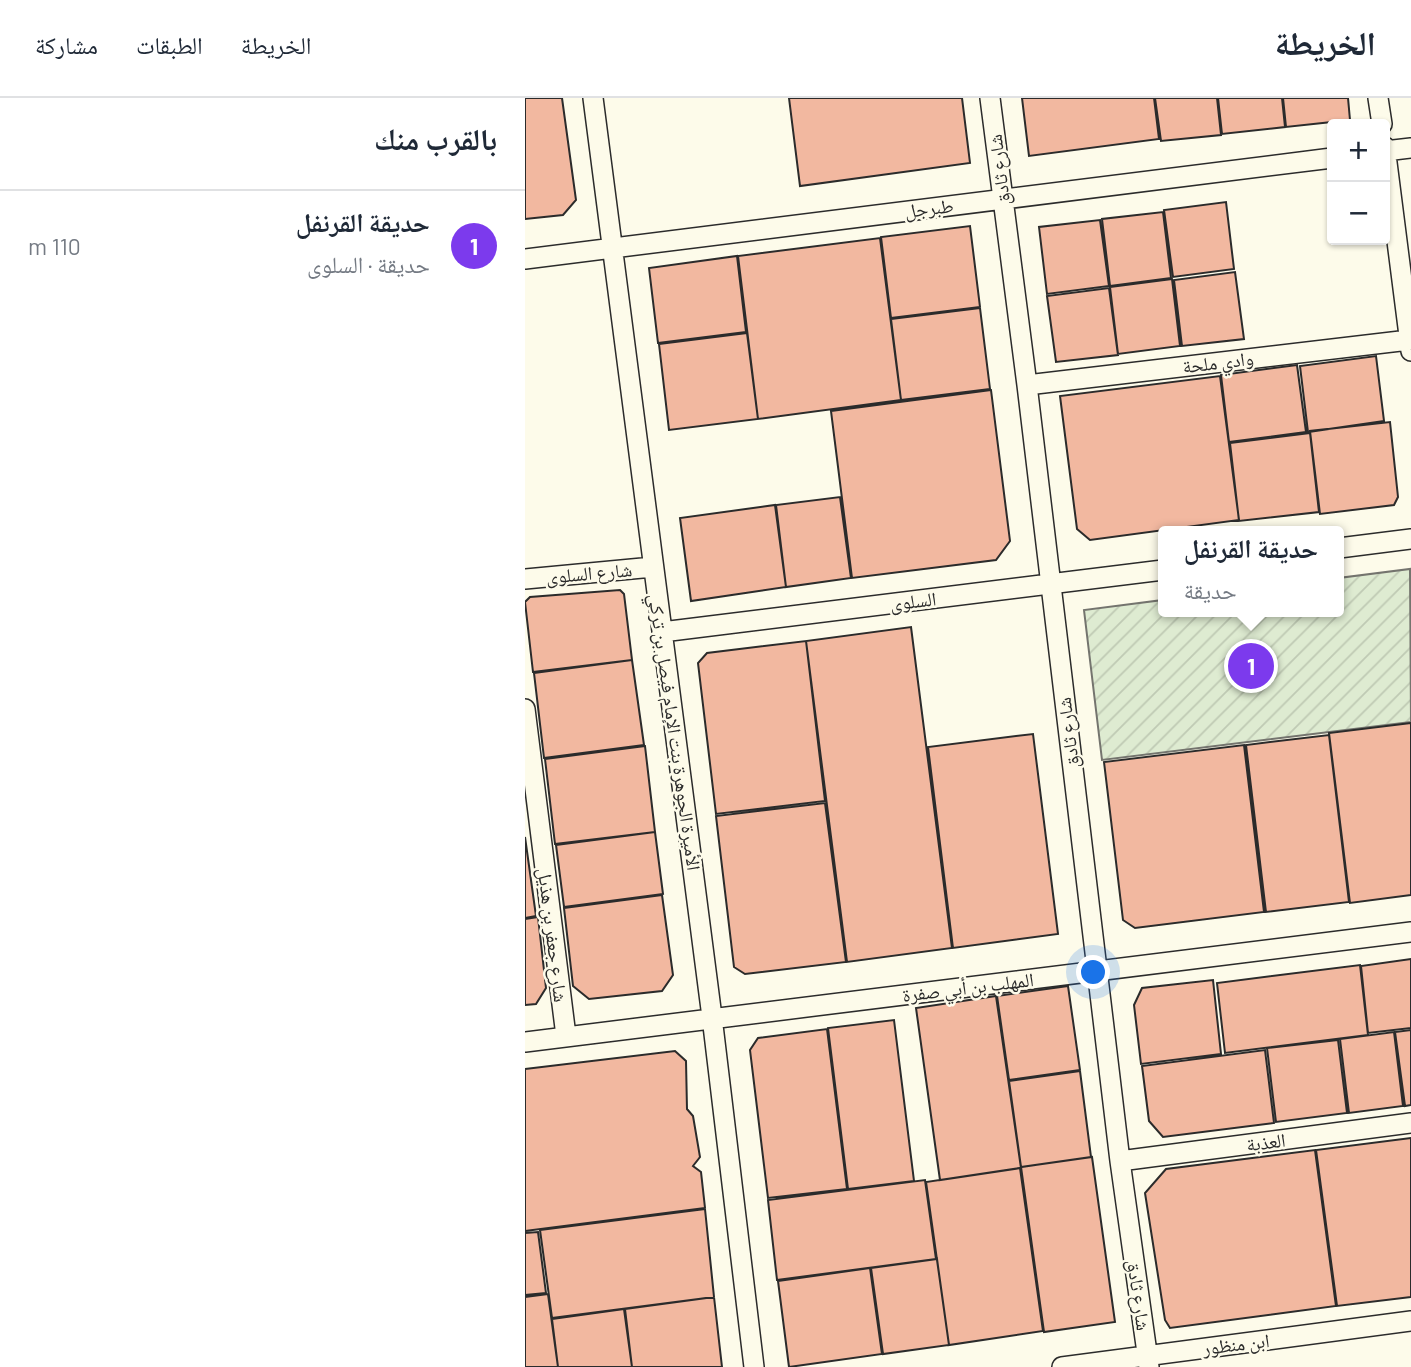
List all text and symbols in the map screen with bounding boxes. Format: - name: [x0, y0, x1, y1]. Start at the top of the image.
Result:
- text: الخريطة: [1275, 22, 1376, 62]
- text: مشاركة: [35, 30, 98, 59]
- text: الطبقات: [136, 30, 203, 59]
- text: الخريطة: [241, 30, 311, 59]
- map controls: [1327, 119, 1390, 245]
- button: +: [1327, 119, 1390, 182]
- text: بالقرب منك: [374, 120, 497, 156]
- street label: شارع ثادق: [983, 133, 1015, 207]
- button: −: [1327, 182, 1390, 245]
- street label: طبرجل: [903, 193, 955, 223]
- text: حديقة القرنفل: [296, 206, 430, 237]
- text: 110 m: [28, 232, 81, 260]
- text: 1: [470, 232, 478, 260]
- text: حديقة · السلوى: [307, 250, 430, 278]
- street label: وادي ملحة: [1181, 346, 1255, 382]
- popup: [1158, 526, 1344, 617]
- text: حديقة القرنفل: [1184, 532, 1318, 563]
- street label: شارع السلوى: [545, 557, 633, 589]
- text: حديقة: [1184, 576, 1237, 604]
- street label: السلوى: [888, 586, 938, 616]
- street label: الأميرة الجوهرة بنت الإمام فيصل بن تركي: [640, 592, 706, 872]
- pin: 1: [1228, 640, 1274, 692]
- street label: شارع ثادق: [1052, 696, 1084, 770]
- street label: شارع جعفر بن هذيل: [533, 866, 573, 1004]
- your location: [1076, 955, 1110, 989]
- street label: المهلب بن أبي صفرة: [901, 967, 1035, 1011]
- street label: العذبة: [1245, 1128, 1287, 1156]
- street label: شارع ثادق: [1122, 1258, 1156, 1332]
- street label: ابن منظور: [1200, 1328, 1271, 1360]

